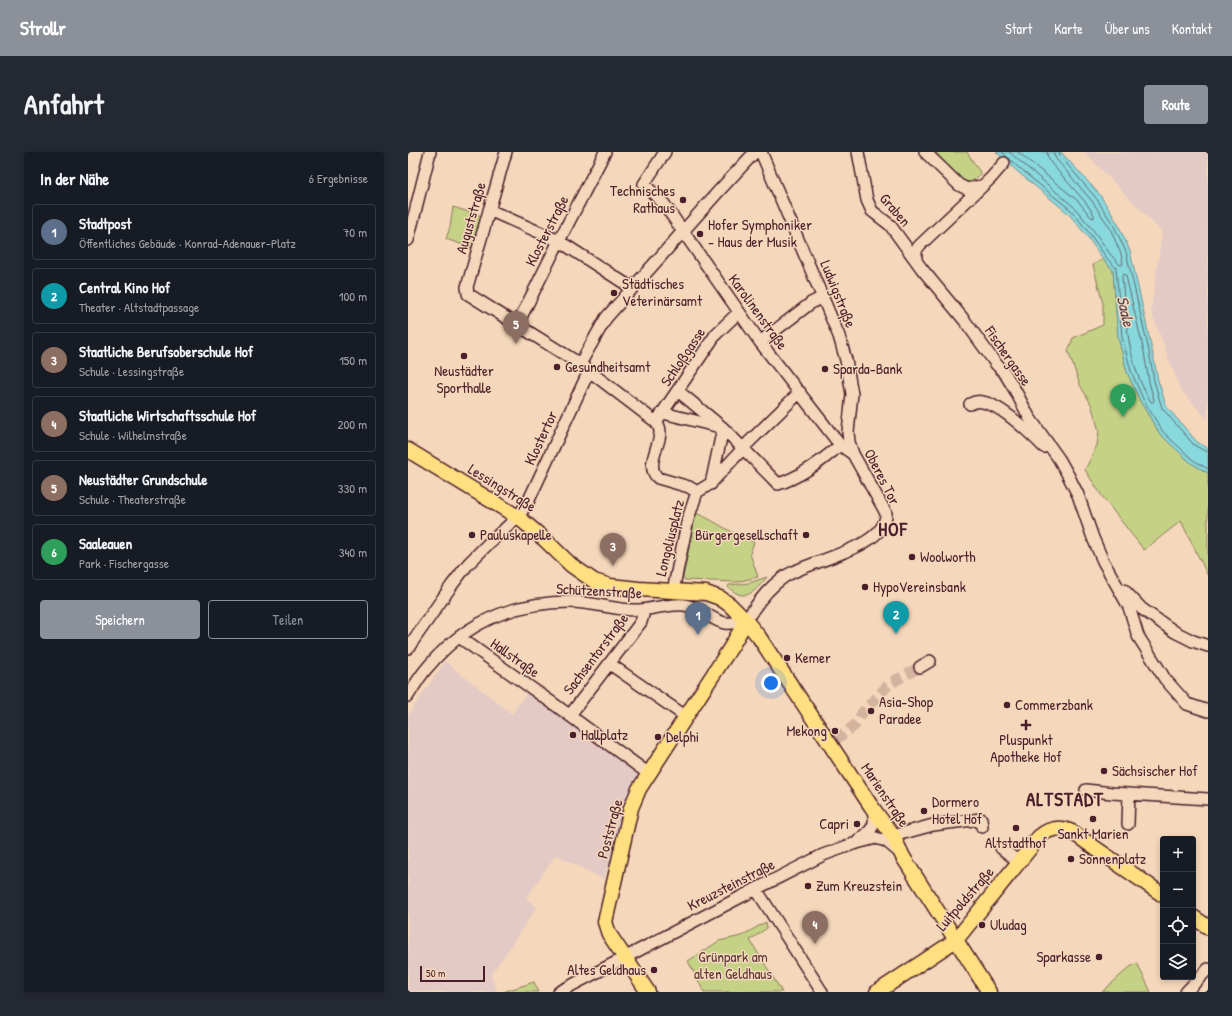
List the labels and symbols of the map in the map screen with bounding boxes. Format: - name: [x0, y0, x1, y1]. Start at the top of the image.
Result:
- street label: Auguststraße: [450, 180, 491, 256]
- place label: Technisches Rathaus: [610, 180, 675, 218]
- street label: Graben: [875, 189, 916, 231]
- street label: Klosterstraße: [520, 192, 573, 270]
- marker: Technisches Rathaus: [678, 195, 688, 205]
- place label: Hofer Symphoniker - Haus der Musik: [708, 214, 812, 252]
- marker: Hofer Symphoniker - Haus der Musik: [695, 229, 705, 239]
- street label: Ludwigstraße: [815, 257, 861, 331]
- street label: Karolinenstraße: [724, 270, 793, 354]
- place label: Städtisches Veterinärsamt: [622, 273, 703, 311]
- marker: Städtisches Veterinärsamt: [609, 288, 619, 298]
- water label: Saale: [1112, 294, 1140, 329]
- pin: 5: [503, 311, 529, 344]
- street label: Fischergasse: [980, 321, 1037, 390]
- street label: Schloßgasse: [655, 323, 710, 390]
- marker: Neustädter Sporthalle: [459, 351, 469, 361]
- place label: Gesundheitsamt: [565, 356, 651, 377]
- place label: Sparda-Bank: [833, 358, 902, 379]
- place label: Neustädter Sporthalle: [434, 360, 494, 398]
- marker: Gesundheitsamt: [552, 362, 562, 372]
- marker: Sparda-Bank: [820, 364, 830, 374]
- pin: 6: [1110, 384, 1136, 417]
- street label: Klostertor: [519, 407, 562, 468]
- street label: Oberes Tor: [859, 445, 906, 509]
- street label: Lessingstraße: [464, 458, 540, 517]
- street label: Longoliusplatz: [650, 497, 689, 578]
- district label: HOF: [878, 516, 908, 542]
- place label: Pauluskapelle: [480, 524, 552, 545]
- place label: Bürgergesellschaft: [695, 524, 799, 545]
- marker: Pauluskapelle: [467, 530, 477, 540]
- marker: Bürgergesellschaft: [801, 530, 811, 540]
- pin: 3: [600, 533, 626, 566]
- place label: Woolworth: [920, 546, 976, 567]
- marker: Woolworth: [907, 552, 917, 562]
- place label: HypoVereinsbank: [873, 576, 966, 597]
- street label: Schützenstraße: [556, 578, 642, 603]
- marker: HypoVereinsbank: [860, 582, 870, 592]
- pin: 2: [883, 601, 909, 634]
- pin: 1: [685, 602, 711, 635]
- street label: Sachsentorstraße: [558, 609, 633, 699]
- street label: Hallstraße: [486, 633, 544, 682]
- place label: Kemer: [795, 647, 831, 668]
- marker: Kemer: [782, 653, 792, 663]
- your location: [761, 673, 781, 693]
- place label: Asia-Shop Paradee: [879, 691, 934, 729]
- place label: Commerzbank: [1015, 694, 1093, 715]
- marker: Commerzbank: [1002, 700, 1012, 710]
- marker: Asia-Shop Paradee: [866, 706, 876, 716]
- place label: Mekong: [786, 720, 827, 741]
- marker: Pluspunkt Apotheke Hof: [1021, 720, 1031, 730]
- place label: Hallplatz: [581, 724, 629, 745]
- place label: Delphi: [666, 726, 699, 747]
- marker: Mekong: [830, 726, 840, 736]
- place label: Pluspunkt Apotheke Hof: [990, 729, 1062, 767]
- marker: Hallplatz: [568, 730, 578, 740]
- marker: Delphi: [653, 732, 663, 742]
- street label: Marienstraße: [856, 759, 915, 831]
- place label: Sächsischer Hof: [1112, 760, 1198, 781]
- marker: Sächsischer Hof: [1099, 766, 1109, 776]
- district label: ALTSTADT: [1026, 786, 1104, 812]
- place label: Dormero Hotel Hof: [932, 791, 983, 829]
- street label: Poststraße: [592, 797, 628, 861]
- marker: Dormero Hotel Hof: [919, 806, 929, 816]
- place label: Capri: [819, 813, 849, 834]
- marker: Sankt Marien: [1088, 814, 1098, 824]
- marker: Capri: [852, 819, 862, 829]
- marker: Altstadthof: [1011, 823, 1021, 833]
- place label: Sankt Marien: [1057, 823, 1129, 844]
- place label: Altstadthof: [985, 832, 1048, 853]
- place label: Sonnenplatz: [1079, 848, 1147, 869]
- street label: Kreuzsteinstraße: [683, 853, 778, 916]
- marker: Sonnenplatz: [1066, 854, 1076, 864]
- street label: Luitpoldstraße: [931, 862, 998, 935]
- place label: Zum Kreuzstein: [816, 875, 903, 896]
- marker: Zum Kreuzstein: [803, 881, 813, 891]
- pin: 4: [802, 911, 828, 944]
- place label: Uludag: [990, 914, 1027, 935]
- marker: Uludag: [977, 920, 987, 930]
- park label: Grünpark am alten Geldhaus: [694, 946, 772, 984]
- place label: Sparkasse: [1036, 946, 1091, 967]
- marker: Sparkasse: [1094, 952, 1104, 962]
- place label: Altes Geldhaus: [567, 959, 646, 980]
- scale bar: [420, 964, 485, 983]
- marker: Altes Geldhaus: [649, 965, 659, 975]

